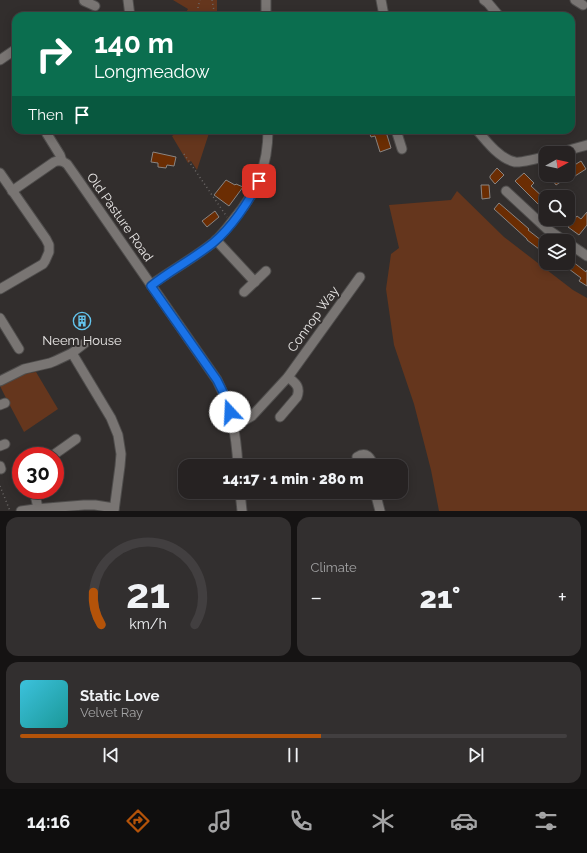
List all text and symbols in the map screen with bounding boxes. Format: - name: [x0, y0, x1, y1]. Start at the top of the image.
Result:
- text: 140 m: [94, 27, 174, 60]
- icon: right: [28, 28, 80, 80]
- text: Longmeadow: [94, 61, 210, 82]
- icon: arrive: [71, 104, 93, 126]
- text: Then: [28, 106, 63, 124]
- north arrow: [539, 146, 575, 182]
- map controls: [539, 146, 575, 270]
- pin: [242, 164, 276, 198]
- street label: Old Pasture Road: [84, 170, 156, 264]
- icon: arrive: [248, 170, 270, 192]
- button: search: [539, 190, 575, 226]
- button: layers: [539, 234, 575, 270]
- street label: Connop Way: [284, 283, 342, 355]
- building icon: Neem House: [72, 311, 92, 331]
- place label: Neem House: [42, 333, 122, 348]
- position arrow: [209, 391, 251, 433]
- speed limit sign: 30: [12, 447, 64, 499]
- text: 14:17 · 1 min · 280 m: [222, 470, 364, 488]
- text: Climate: [311, 560, 357, 575]
- text: 21: [126, 568, 170, 617]
- text: 21°: [420, 580, 461, 615]
- text: −: [311, 584, 322, 610]
- text: +: [558, 584, 567, 610]
- text: km/h: [129, 615, 167, 631]
- text: Static Love: [80, 687, 159, 705]
- text: Velvet Ray: [80, 705, 143, 720]
- icon: previous: [100, 744, 122, 766]
- icon: pause: [282, 744, 304, 766]
- icon: next: [465, 744, 487, 766]
- icon: directions: [124, 807, 152, 835]
- icon: music: [206, 807, 234, 835]
- icon: phone: [287, 807, 315, 835]
- icon: climate: [369, 807, 397, 835]
- icon: car: [450, 807, 478, 835]
- icon: filters: [532, 807, 560, 835]
- text: 14:16: [27, 811, 70, 832]

